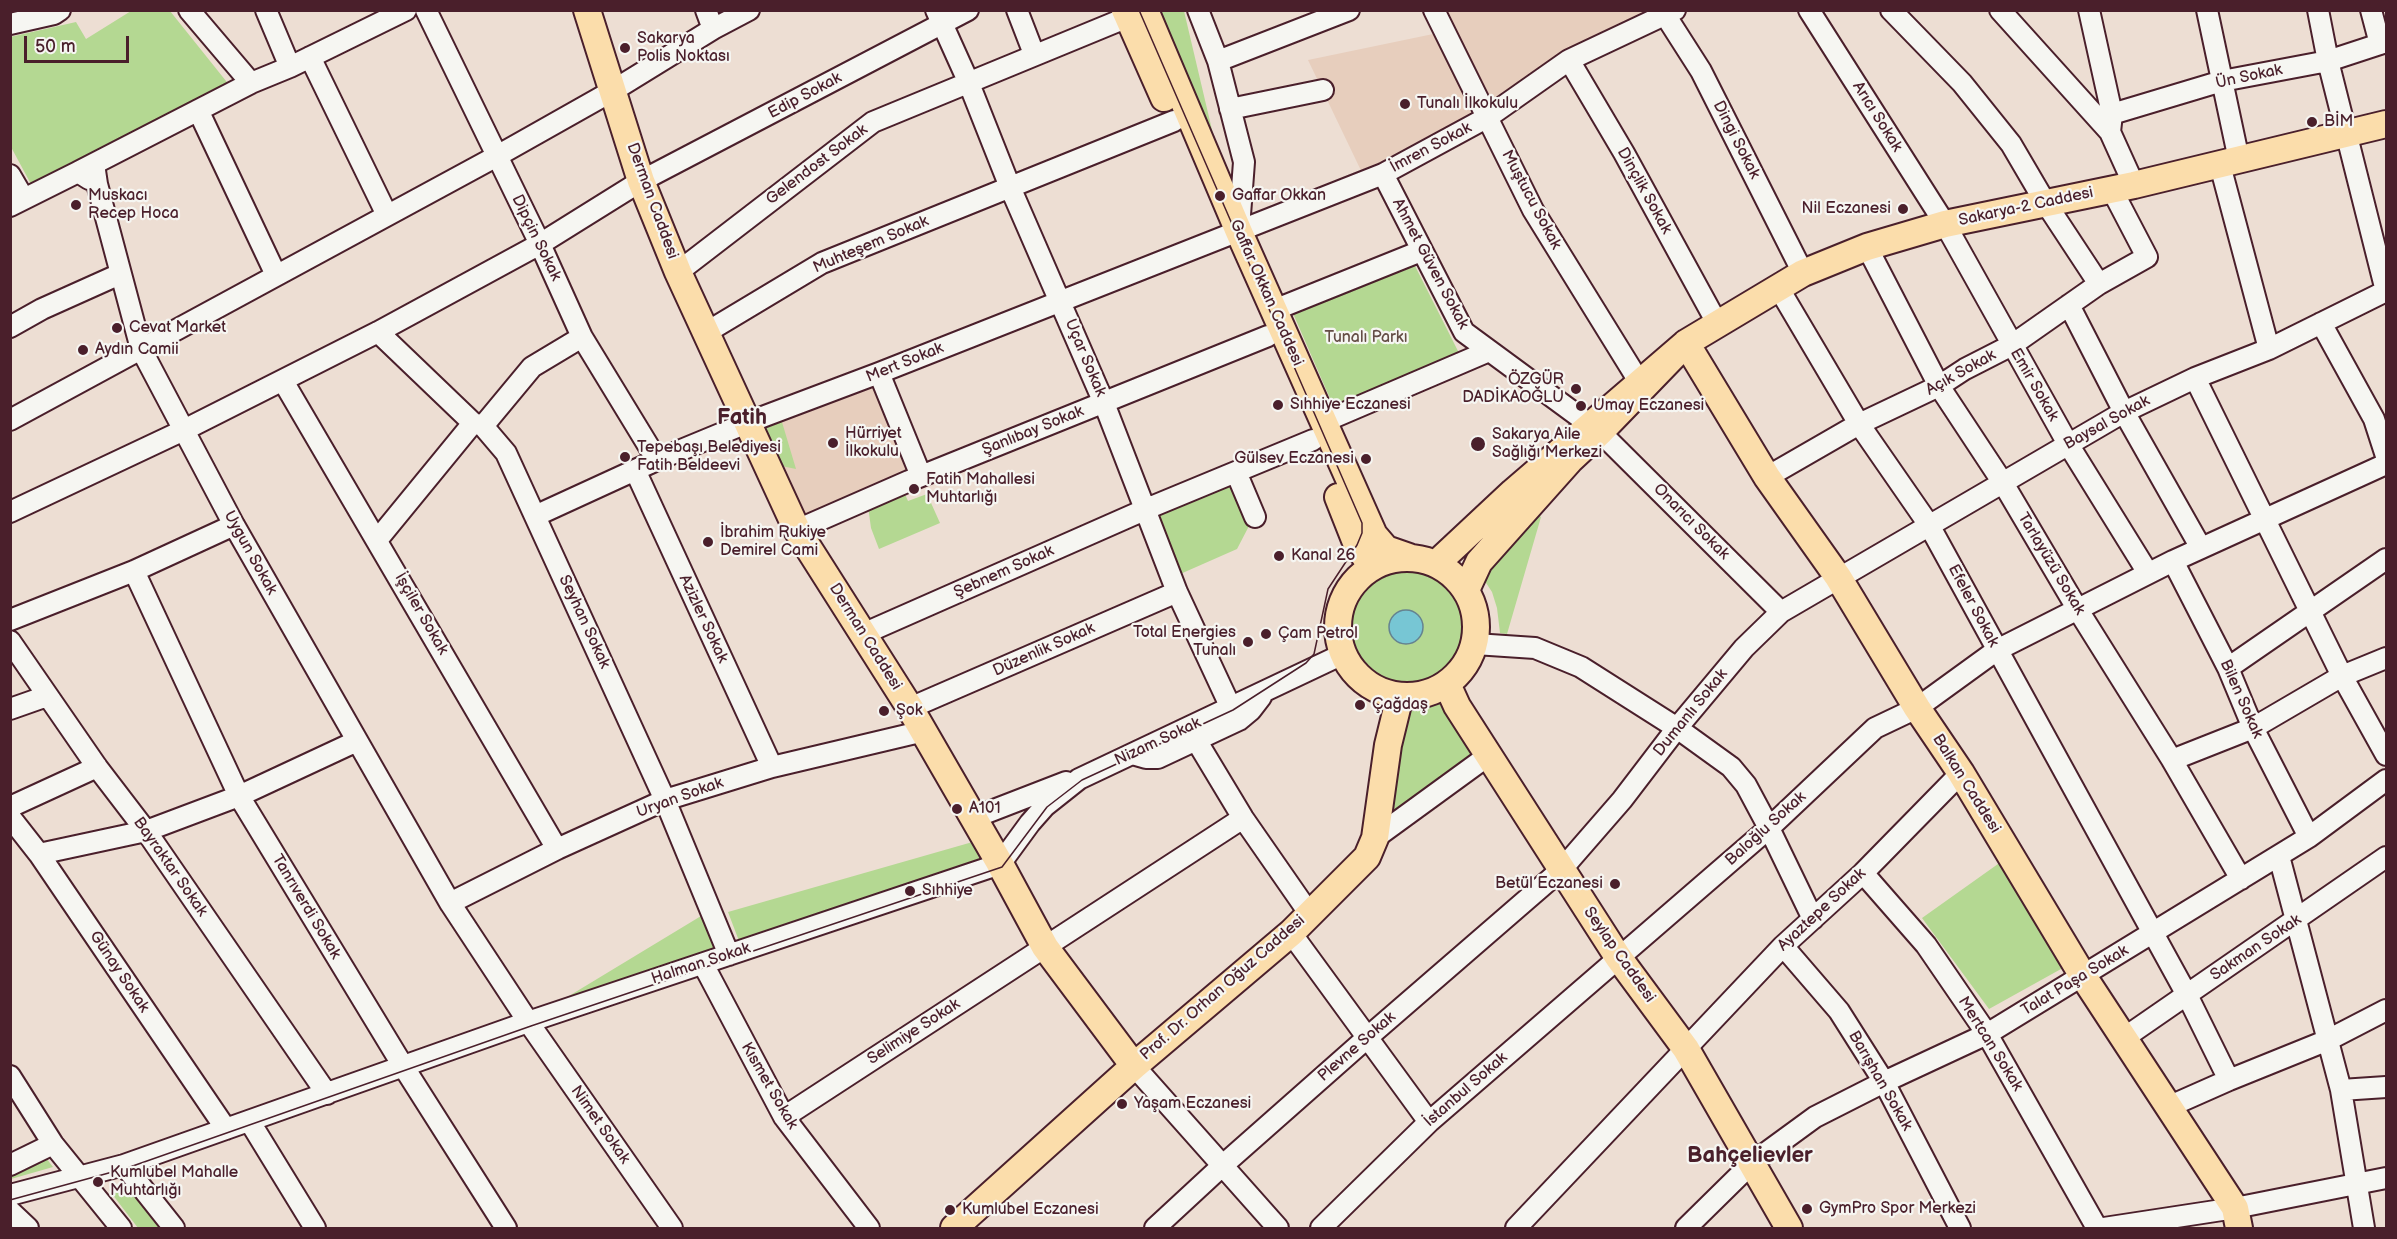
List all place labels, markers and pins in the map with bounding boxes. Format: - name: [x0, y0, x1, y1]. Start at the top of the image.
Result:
- place label: Sakarya Polis Noktası: [637, 29, 730, 67]
- marker: Sakarya Polis Noktası: [618, 41, 632, 55]
- place label: Tunalı İlkokulu: [1417, 94, 1518, 114]
- marker: Tunalı İlkokulu: [1398, 97, 1412, 111]
- place label: BİM: [2324, 112, 2353, 132]
- marker: BİM: [2305, 115, 2319, 129]
- place label: Muskacı Recep Hoca: [88, 186, 179, 224]
- place label: Gaffar Okkan: [1232, 186, 1326, 206]
- marker: Gaffar Okkan: [1213, 189, 1227, 203]
- marker: Muskacı Recep Hoca: [69, 198, 83, 212]
- place label: Nil Eczanesi: [1802, 199, 1891, 219]
- marker: Nil Eczanesi: [1896, 202, 1910, 216]
- place label: Cevat Market: [129, 318, 226, 338]
- marker: Cevat Market: [110, 321, 124, 335]
- place label: Aydın Camii: [95, 340, 179, 360]
- marker: Aydın Camii: [76, 343, 90, 357]
- place label: ÖZGÜR DADİKAOĞLU: [1462, 370, 1564, 408]
- marker: ÖZGÜR DADİKAOĞLU: [1569, 382, 1583, 396]
- place label: Sıhhiye Eczanesi: [1290, 395, 1411, 415]
- place label: Umay Eczanesi: [1593, 396, 1704, 416]
- marker: Sıhhiye Eczanesi: [1271, 398, 1285, 412]
- marker: Umay Eczanesi: [1574, 399, 1588, 413]
- place label: Hürriyet İlkokulu: [845, 424, 902, 462]
- place label: Sakarya Aile Sağlığı Merkezi: [1492, 425, 1602, 463]
- marker: Sakarya Aile Sağlığı Merkezi: [1469, 435, 1487, 453]
- marker: Hürriyet İlkokulu: [826, 436, 840, 450]
- place label: Tepebaşı Belediyesi Fatih Beldeevi: [637, 438, 781, 476]
- place label: Gülsev Eczanesi: [1234, 449, 1354, 469]
- marker: Tepebaşı Belediyesi Fatih Beldeevi: [618, 450, 632, 464]
- marker: Gülsev Eczanesi: [1359, 452, 1373, 466]
- place label: Fatih Mahallesi Muhtarlığı: [926, 470, 1035, 508]
- marker: Fatih Mahallesi Muhtarlığı: [907, 482, 921, 496]
- place label: İbrahim Rukiye Demirel Cami: [720, 523, 826, 561]
- marker: İbrahim Rukiye Demirel Cami: [701, 535, 715, 549]
- place label: Kanal 26: [1291, 546, 1355, 566]
- marker: Kanal 26: [1272, 549, 1286, 563]
- place label: Total Energies Tunalı: [1133, 623, 1236, 661]
- place label: Çam Petrol: [1278, 624, 1358, 644]
- marker: Çam Petrol: [1259, 627, 1273, 641]
- marker: Total Energies Tunalı: [1241, 635, 1255, 649]
- place label: Çağdaş: [1372, 695, 1428, 715]
- marker: Çağdaş: [1353, 698, 1367, 712]
- place label: Şok: [896, 701, 923, 721]
- marker: Şok: [877, 704, 891, 718]
- place label: A101: [969, 799, 1001, 819]
- marker: A101: [950, 802, 964, 816]
- place label: Betül Eczanesi: [1495, 874, 1603, 894]
- marker: Betül Eczanesi: [1608, 877, 1622, 891]
- place label: Sıhhiye: [922, 881, 973, 901]
- marker: Sıhhiye: [903, 884, 917, 898]
- place label: Yaşam Eczanesi: [1134, 1094, 1251, 1114]
- marker: Yaşam Eczanesi: [1115, 1097, 1129, 1111]
- place label: Kumlubel Mahalle Muhtarlığı: [110, 1163, 238, 1201]
- marker: Kumlubel Mahalle Muhtarlığı: [91, 1175, 105, 1189]
- place label: GymPro Spor Merkezi: [1819, 1199, 1976, 1219]
- place label: Kumlubel Eczanesi: [962, 1200, 1099, 1220]
- marker: GymPro Spor Merkezi: [1800, 1202, 1814, 1216]
- marker: Kumlubel Eczanesi: [943, 1203, 957, 1217]

